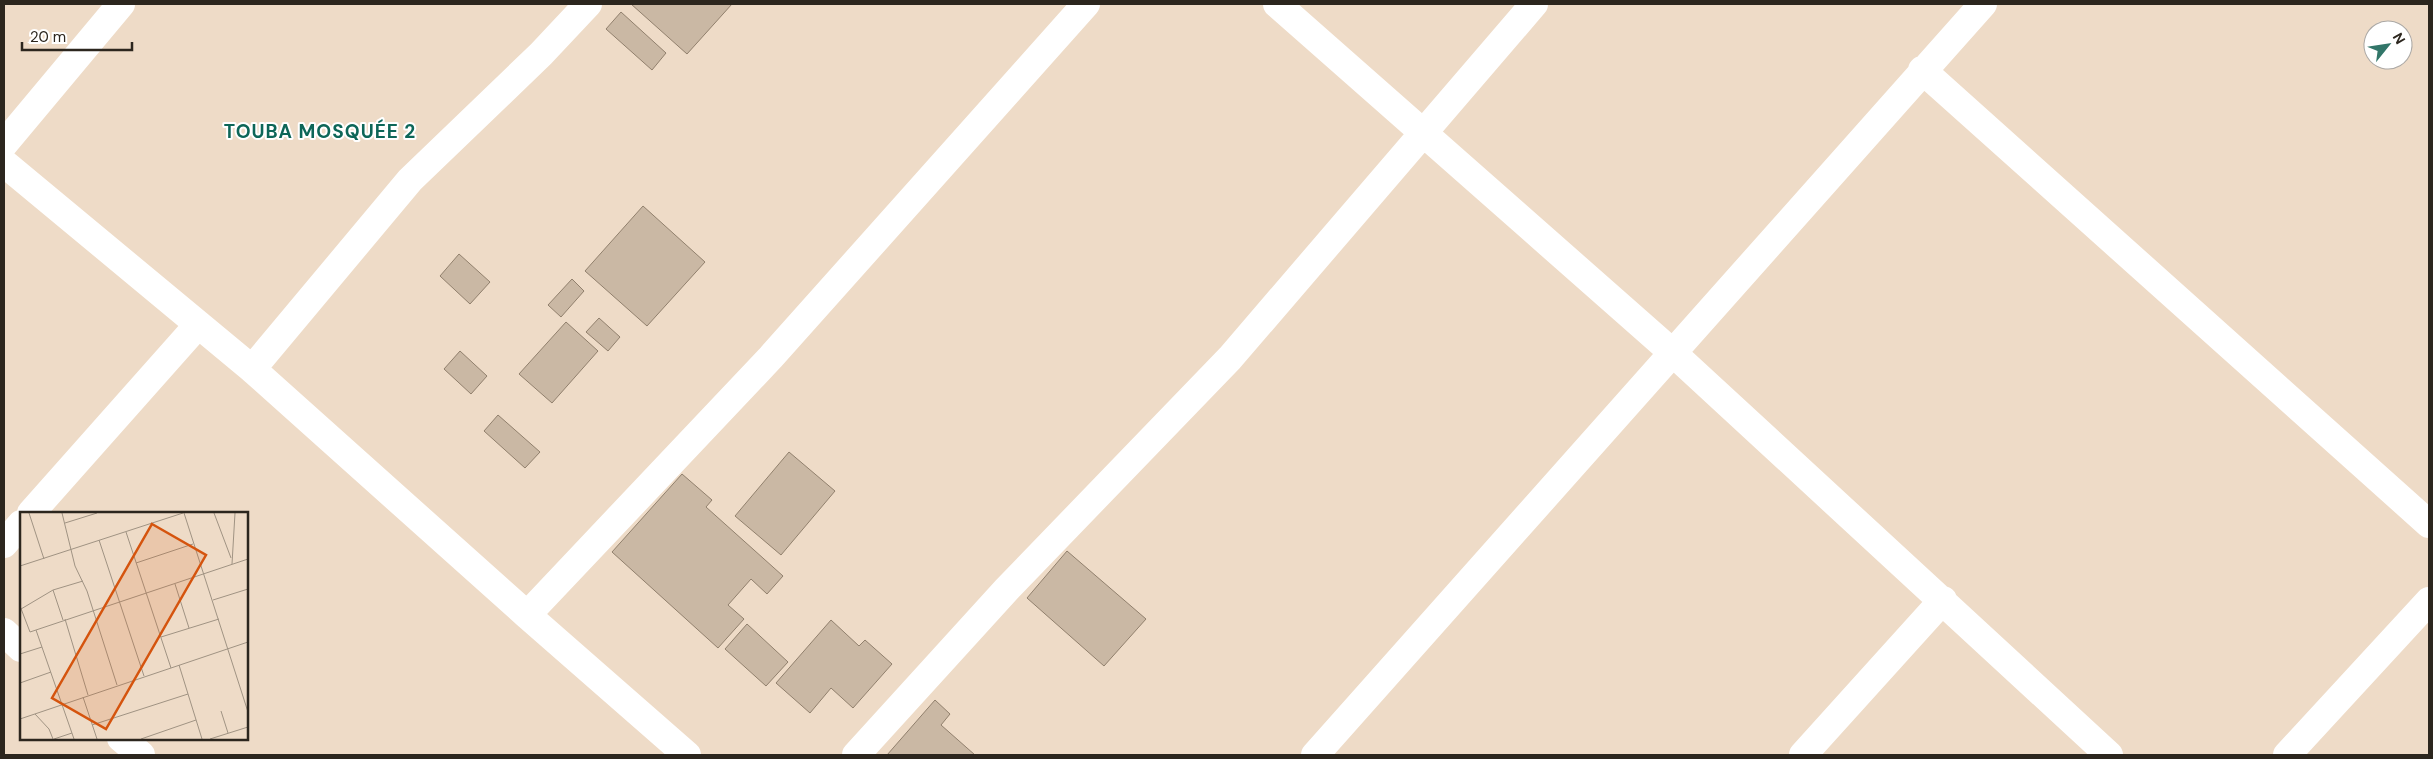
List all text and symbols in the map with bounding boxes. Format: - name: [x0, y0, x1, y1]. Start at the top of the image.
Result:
- scale bar: [22, 20, 132, 52]
- north arrow: [2363, 20, 2413, 70]
- text: 20 m: [30, 27, 66, 47]
- text: N: [2389, 30, 2410, 47]
- district label: TOUBA MOSQUÉE 2: [224, 119, 416, 144]
- inset map: [20, 512, 248, 739]

